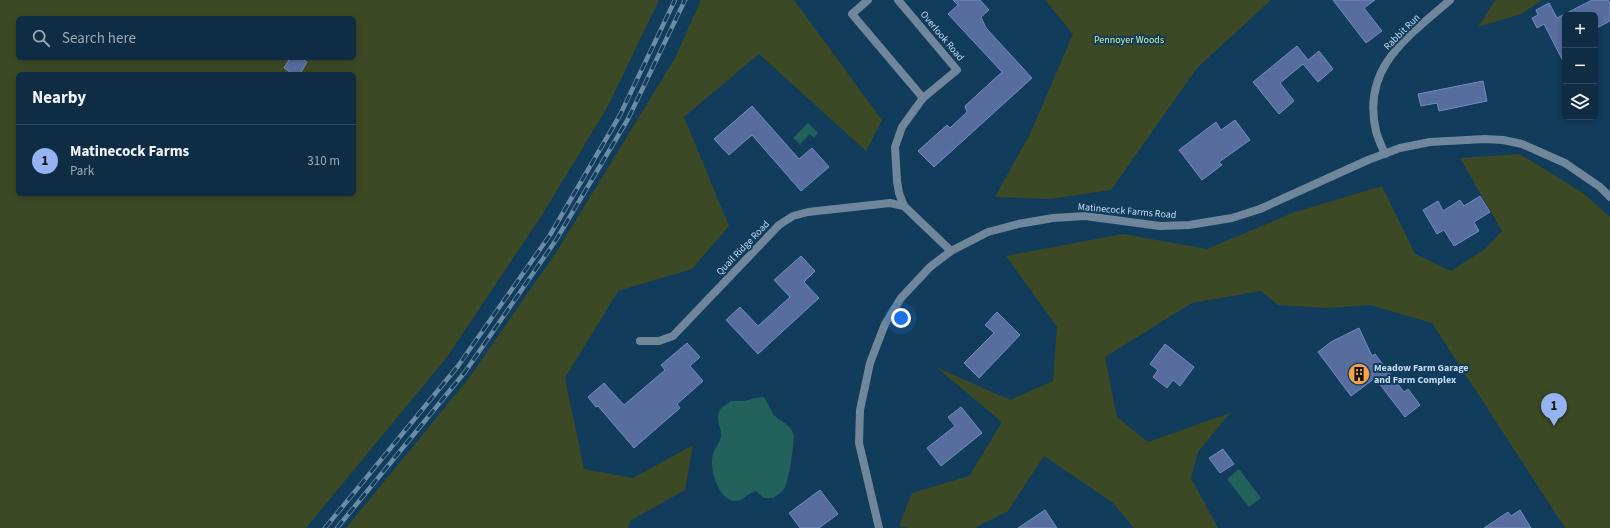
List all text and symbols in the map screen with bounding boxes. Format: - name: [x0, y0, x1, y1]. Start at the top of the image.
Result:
- street label: Overlook Road: [917, 8, 967, 64]
- street label: Rabbit Run: [1381, 11, 1423, 53]
- map controls: [1562, 12, 1598, 120]
- button: +: [1562, 12, 1598, 48]
- search box: [16, 16, 356, 60]
- icon: search: [30, 27, 52, 49]
- text: Search here: [62, 28, 136, 49]
- park label: Pennoyer Woods: [1094, 33, 1164, 47]
- button: −: [1562, 48, 1598, 84]
- button: layers: [1562, 84, 1598, 120]
- text: Nearby: [32, 86, 86, 110]
- text: Matinecock Farms: [70, 141, 189, 162]
- text: 1: [42, 152, 48, 170]
- text: 310 m: [307, 152, 340, 170]
- text: Park: [70, 162, 94, 180]
- street label: Matinecock Farms Road: [1077, 200, 1177, 222]
- street label: Quail Ridge Road: [713, 218, 773, 278]
- your location: [891, 308, 911, 328]
- building icon: Meadow Farm Garage and Farm Complex: [1346, 361, 1372, 387]
- place label: Meadow Farm Garage and Farm Complex: [1374, 361, 1469, 387]
- pin: 1: [1541, 393, 1567, 426]

